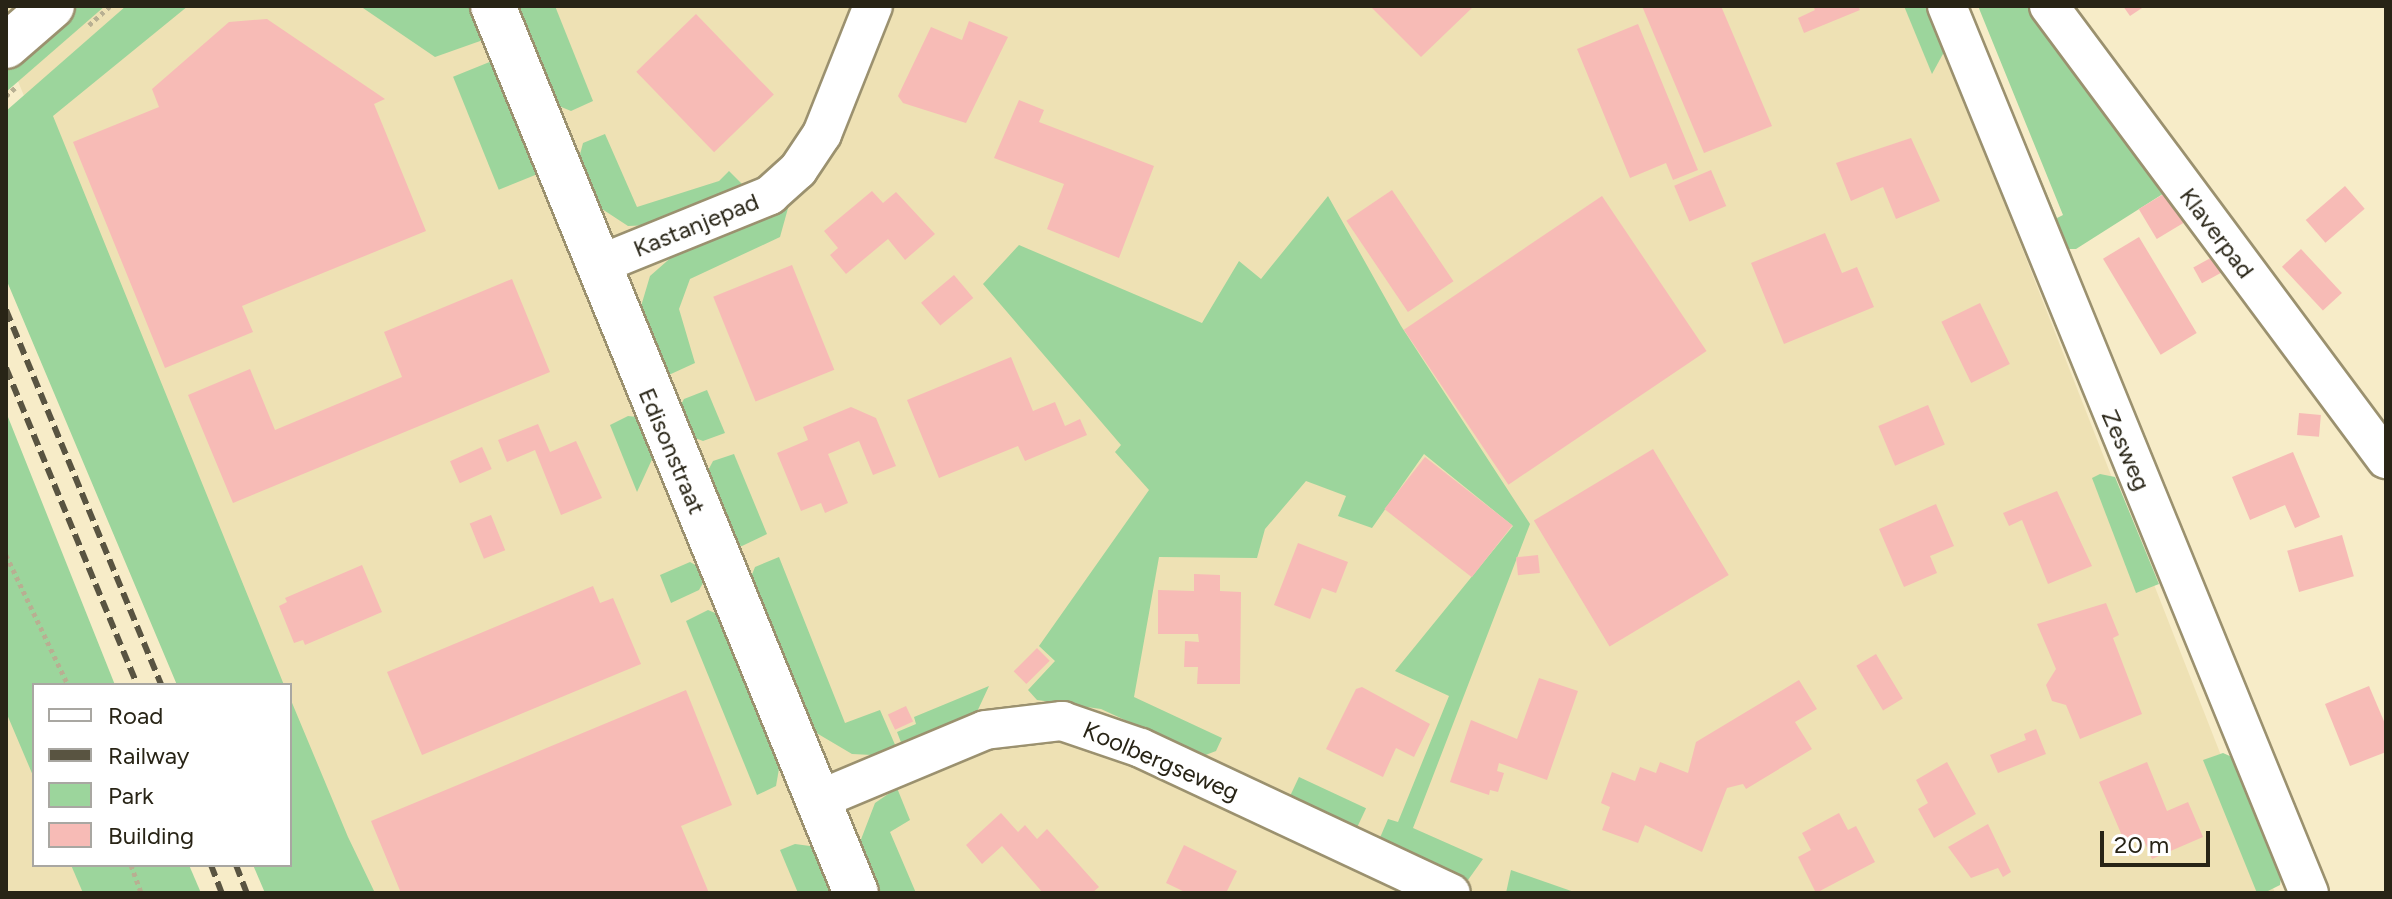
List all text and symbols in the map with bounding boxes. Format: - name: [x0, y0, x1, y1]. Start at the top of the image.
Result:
- street label: Klaverpad: [2174, 182, 2260, 284]
- street label: Kastanjepad: [629, 187, 763, 263]
- street label: Edisonstraat: [633, 384, 711, 518]
- street label: Zesweg: [2095, 405, 2157, 495]
- legend: [32, 683, 292, 867]
- text: Road: [108, 701, 163, 730]
- street label: Koolbergseweg: [1079, 715, 1243, 807]
- text: Railway: [108, 741, 189, 770]
- text: Park: [108, 781, 154, 810]
- scale bar: [2104, 815, 2214, 865]
- text: Building: [108, 821, 194, 850]
- text: 20 m: [2114, 830, 2169, 859]

